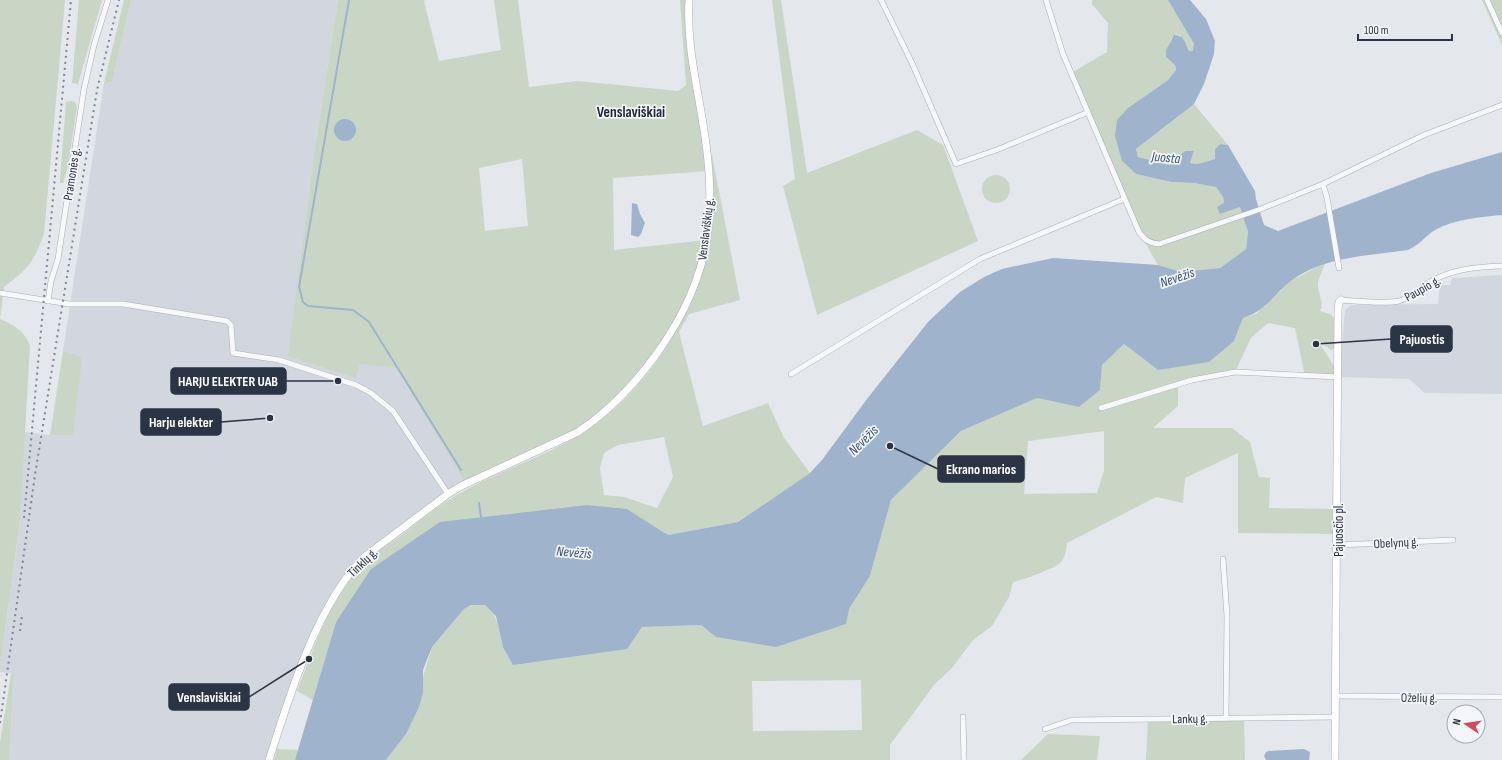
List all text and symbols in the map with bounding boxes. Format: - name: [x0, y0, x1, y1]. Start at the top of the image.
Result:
- scale bar: [1358, 16, 1452, 42]
- text: 100 m: [1364, 23, 1389, 38]
- district label: Venslaviškiai: [597, 103, 665, 122]
- street label: Pramonės g.: [60, 147, 84, 202]
- water label: Juosta: [1150, 148, 1181, 167]
- street label: Venslaviškių g.: [694, 197, 718, 261]
- water label: Nevėžis: [1158, 264, 1197, 291]
- street label: Paupio g.: [1402, 273, 1443, 305]
- callout: Pajuostis: [1391, 326, 1452, 352]
- text: Pajuostis: [1399, 331, 1445, 348]
- callout: HARJU ELEKTER UAB: [171, 368, 286, 394]
- text: HARJU ELEKTER UAB: [178, 373, 278, 390]
- callout: Harju elekter: [141, 409, 221, 435]
- text: Harju elekter: [149, 414, 214, 431]
- water label: Nevėžis: [845, 422, 882, 459]
- callout: Ekrano marios: [938, 456, 1024, 482]
- text: Ekrano marios: [946, 461, 1016, 478]
- street label: Pajuosčio pl.: [1331, 503, 1347, 557]
- street label: Obelynų g.: [1373, 534, 1419, 552]
- water label: Nevėžis: [556, 542, 592, 563]
- street label: Tinklų g.: [344, 545, 381, 581]
- callout: Venslaviškiai: [169, 684, 249, 710]
- text: Venslaviškiai: [177, 689, 241, 706]
- street label: Oželių g.: [1401, 690, 1437, 706]
- north arrow: [1446, 704, 1486, 744]
- street label: Lankų g.: [1172, 711, 1208, 727]
- text: N: [1450, 717, 1464, 726]

